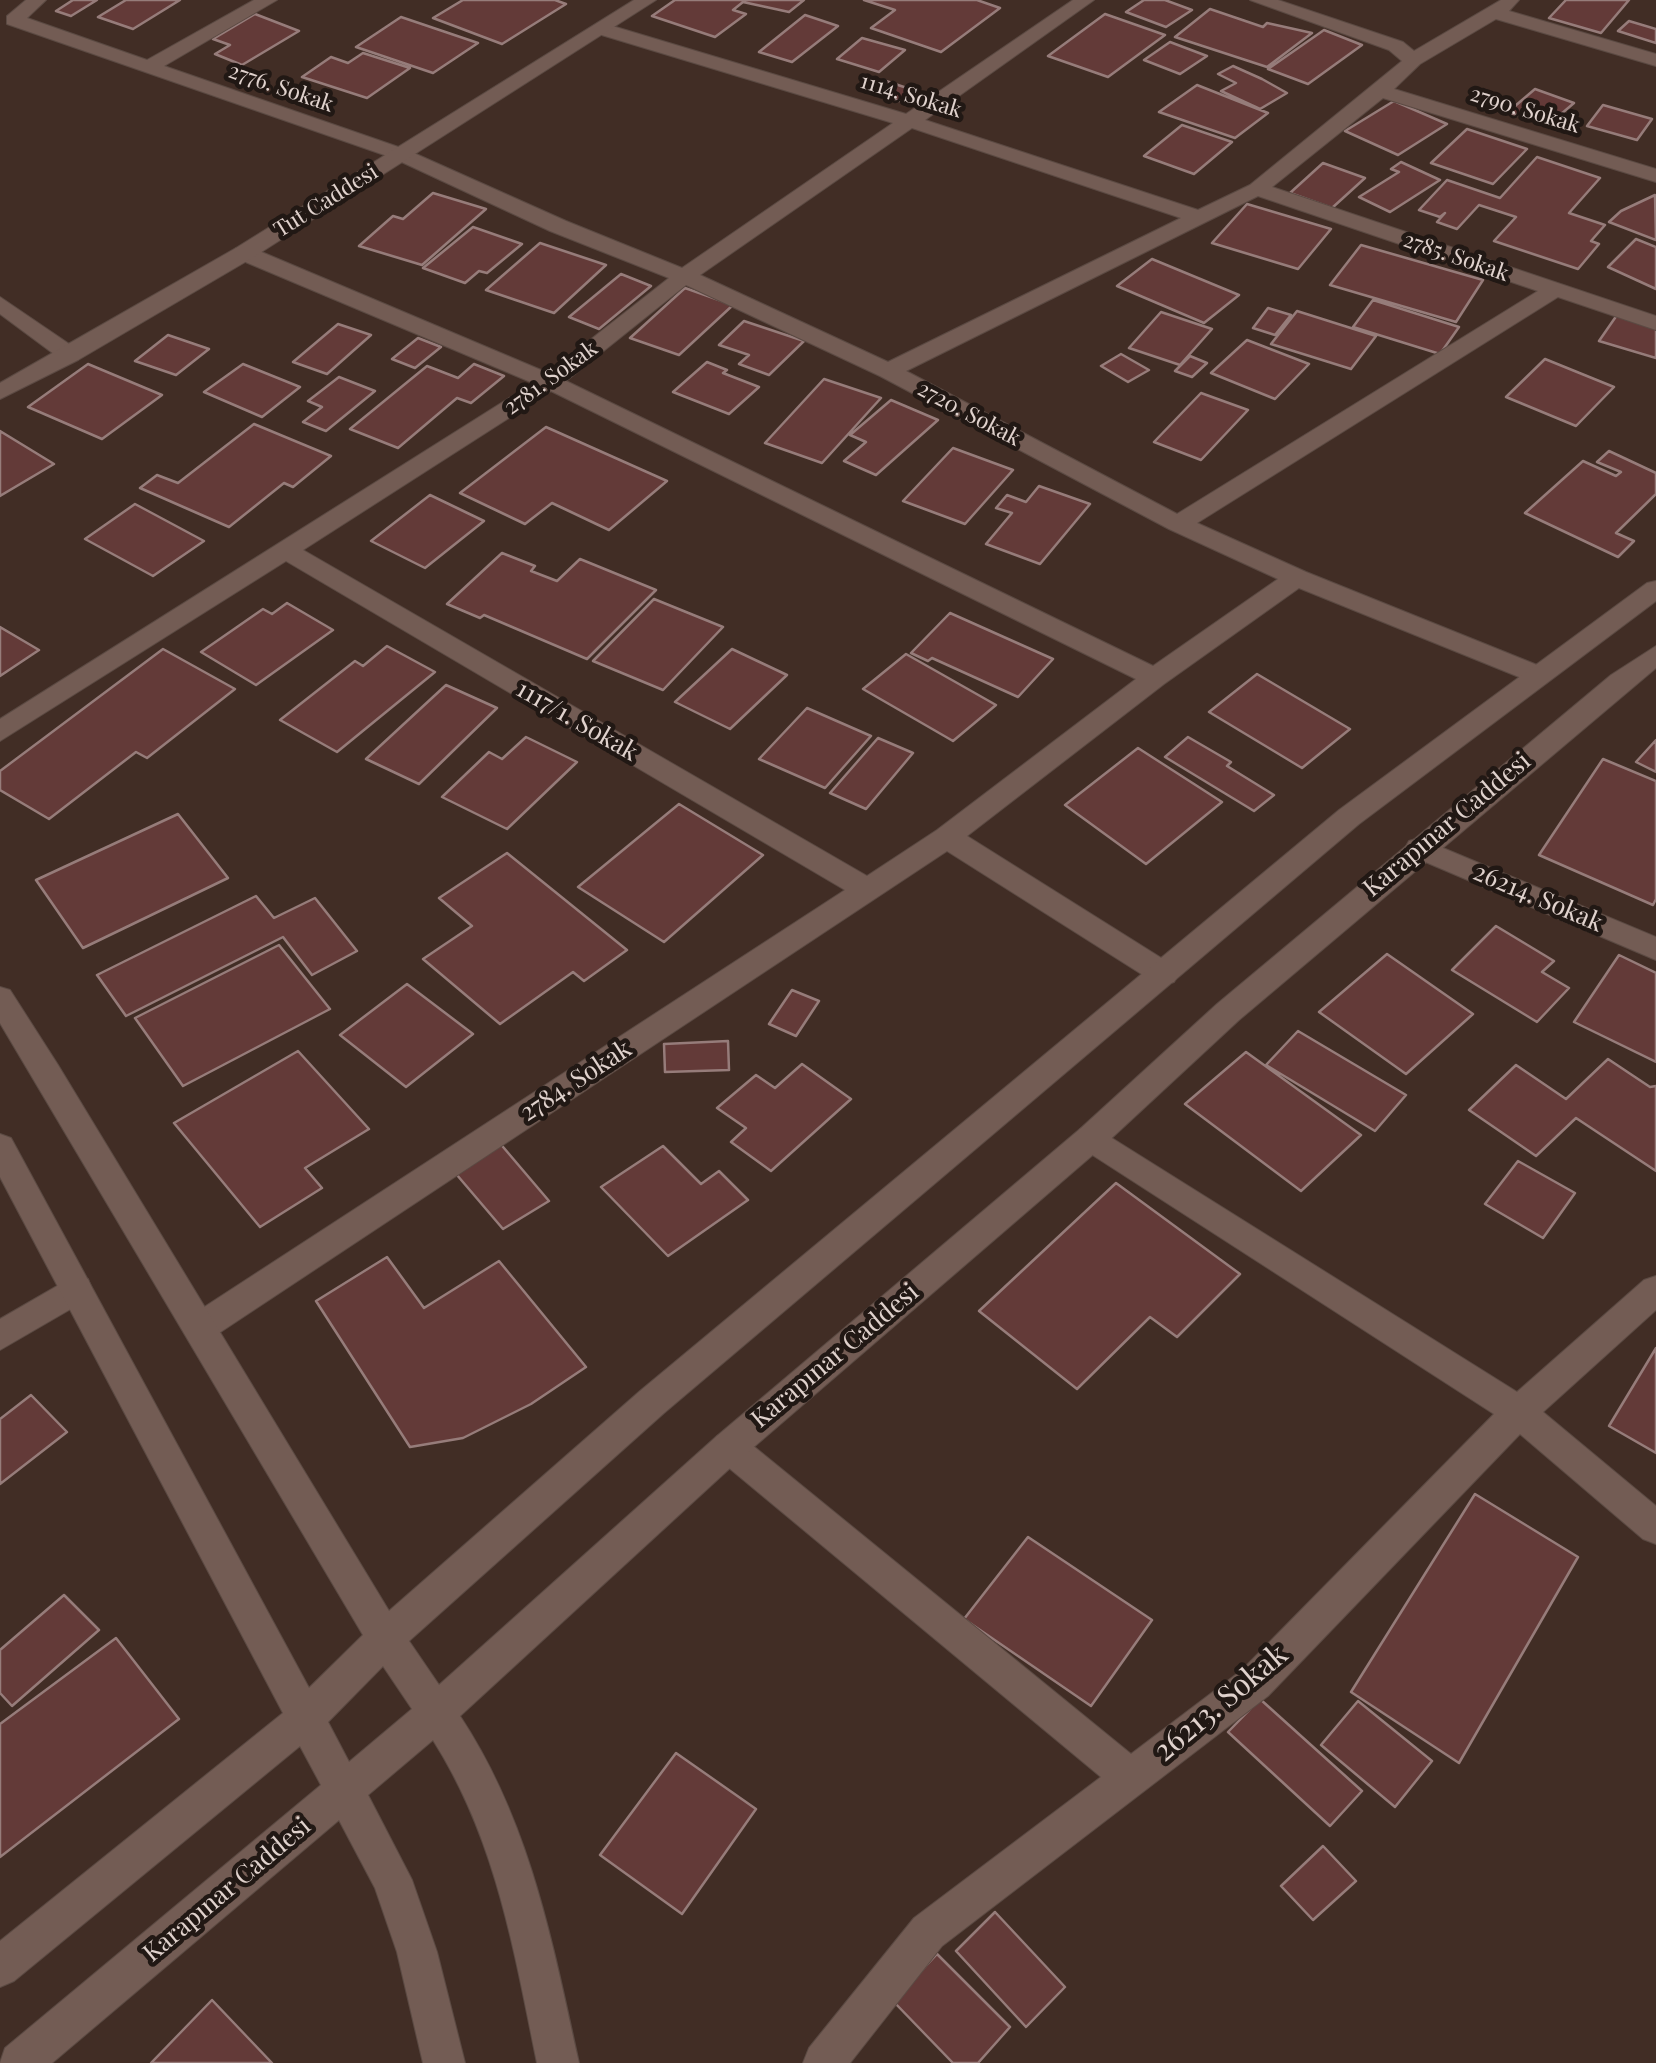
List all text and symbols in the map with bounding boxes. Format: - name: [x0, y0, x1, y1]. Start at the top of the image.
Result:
- street label: 2776. Sokak: [225, 58, 337, 118]
- street label: 1114. Sokak: [857, 68, 965, 124]
- street label: 2790. Sokak: [1467, 81, 1583, 139]
- street label: Tut Caddesi: [269, 159, 383, 243]
- street label: 2785. Sokak: [1400, 227, 1512, 287]
- street label: 2781. Sokak: [499, 335, 603, 421]
- street label: 2720. Sokak: [913, 376, 1025, 452]
- street label: 1117/1. Sokak: [511, 674, 643, 768]
- street label: Karapınar Caddesi: [1357, 746, 1537, 904]
- street label: 26214. Sokak: [1469, 857, 1607, 939]
- street label: 2784. Sokak: [515, 1034, 637, 1128]
- street label: Karapınar Caddesi: [745, 1277, 925, 1435]
- street label: 26213. Sokak: [1147, 1637, 1295, 1769]
- street label: Karapınar Caddesi: [137, 1811, 317, 1969]

